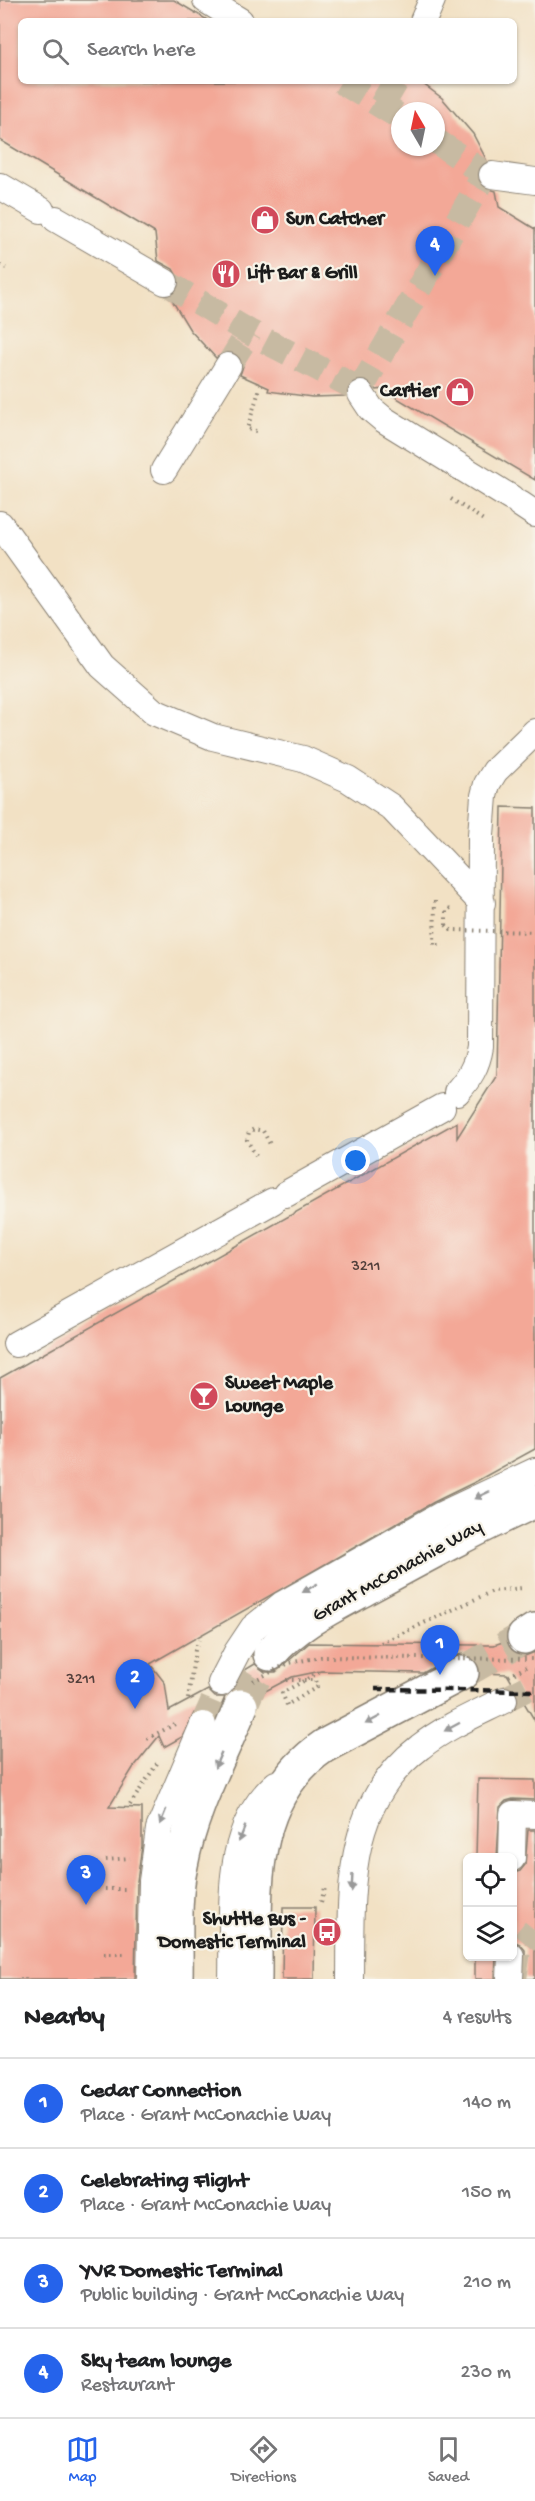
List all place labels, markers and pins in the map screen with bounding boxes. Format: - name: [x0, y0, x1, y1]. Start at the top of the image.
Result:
- shop icon: Sun Catcher: [249, 204, 281, 236]
- place label: Sun Catcher: [286, 209, 386, 232]
- pin: 4: [416, 226, 454, 276]
- restaurant icon: Lift Bar & Grill: [210, 258, 242, 290]
- place label: Lift Bar & Grill: [247, 263, 358, 286]
- shop icon: Cartier: [444, 376, 476, 408]
- place label: Cartier: [379, 381, 441, 404]
- place label: Sweet Maple Lounge: [225, 1373, 334, 1419]
- bar icon: Sweet Maple Lounge: [188, 1380, 220, 1412]
- pin: 1: [420, 1626, 460, 1675]
- pin: 2: [116, 1660, 154, 1709]
- pin: 3: [66, 1856, 106, 1905]
- place label: Shuttle Bus - Domestic Terminal: [156, 1909, 307, 1955]
- bus stop icon: Shuttle Bus - Domestic Terminal: [311, 1916, 343, 1948]

